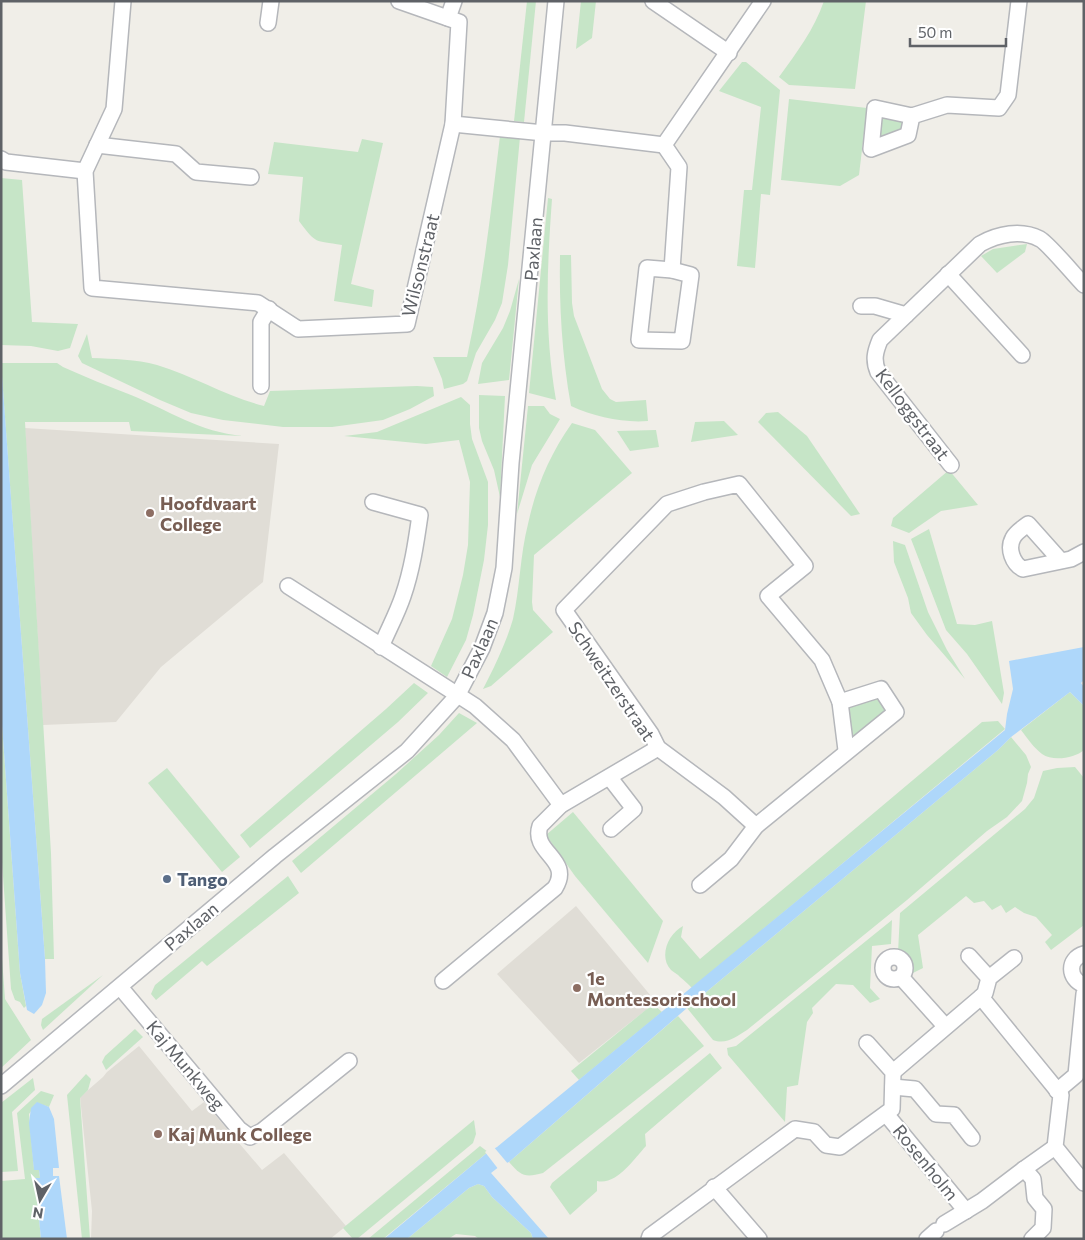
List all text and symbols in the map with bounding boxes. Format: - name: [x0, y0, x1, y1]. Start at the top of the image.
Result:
- scale bar: [910, 15, 1006, 47]
- text: 50 m: [918, 23, 952, 41]
- street label: Wilsonstraat: [397, 211, 443, 319]
- street label: Paxlaan: [519, 216, 547, 282]
- street label: Kelloggstraat: [871, 364, 955, 464]
- place label: Hoofdvaart College: [160, 492, 257, 535]
- marker: Hoofdvaart College: [144, 507, 156, 519]
- street label: Paxlaan: [456, 614, 502, 682]
- street label: Schweitzerstraat: [564, 617, 660, 745]
- place label: Tango: [177, 868, 228, 890]
- marker: Tango: [161, 873, 173, 885]
- street label: Paxlaan: [159, 897, 223, 955]
- place label: 1e Montessorischool: [587, 967, 736, 1010]
- marker: 1e Montessorischool: [571, 982, 583, 994]
- street label: Kaj Munkweg: [142, 1016, 230, 1114]
- street label: Rosenholm: [889, 1120, 963, 1204]
- place label: Kaj Munk College: [168, 1123, 312, 1145]
- marker: Kaj Munk College: [152, 1128, 164, 1140]
- north arrow: [15, 1175, 65, 1225]
- text: N: [31, 1204, 44, 1223]

